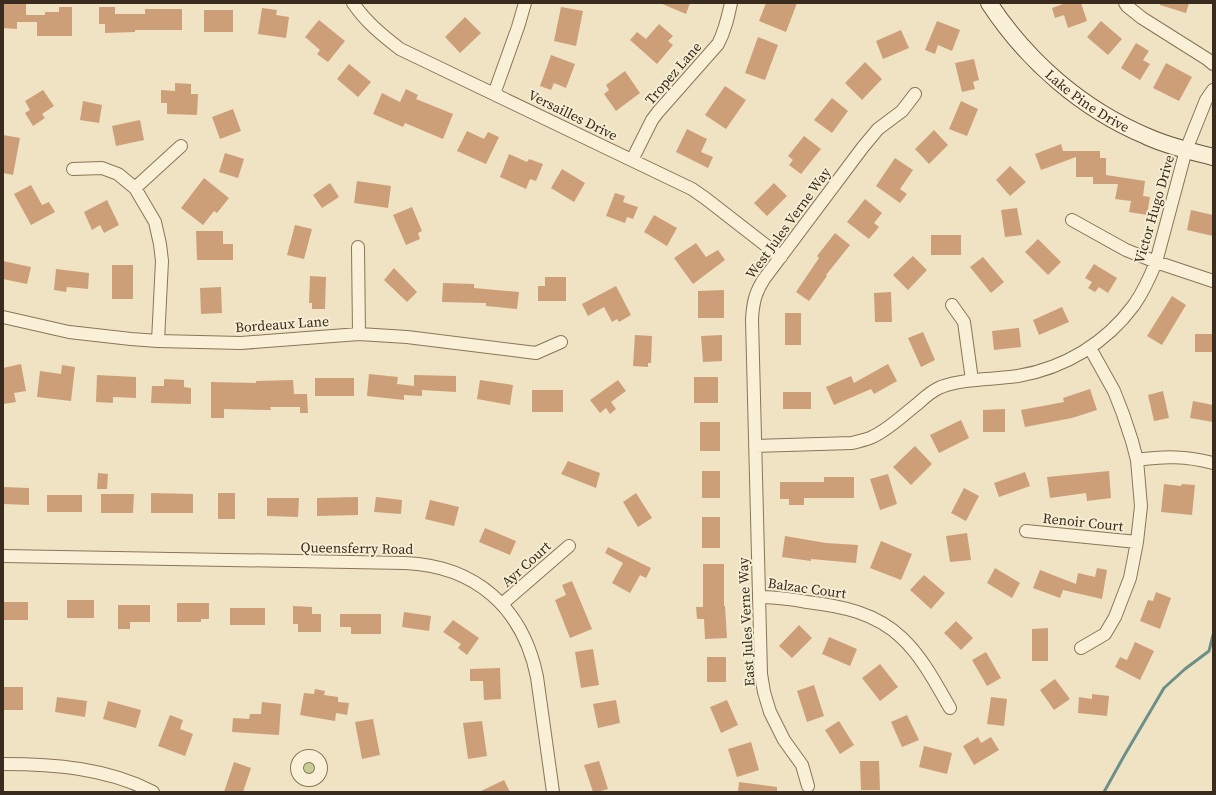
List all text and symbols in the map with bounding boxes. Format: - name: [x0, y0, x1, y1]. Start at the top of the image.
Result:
- street label: Tropez Lane: [640, 37, 706, 109]
- street label: Lake Pine Drive: [1041, 65, 1133, 137]
- street label: Versailles Drive: [525, 85, 621, 145]
- street label: Victor Hugo Drive: [1129, 152, 1179, 266]
- street label: West Jules Verne Way: [741, 163, 836, 283]
- street label: Bordeaux Lane: [234, 311, 330, 337]
- street label: Renoir Court: [1042, 508, 1125, 536]
- street label: Ayr Court: [497, 536, 555, 592]
- street label: Queensferry Road: [300, 537, 414, 559]
- street label: East Jules Verne Way: [733, 556, 759, 687]
- street label: Balzac Court: [766, 573, 848, 603]

